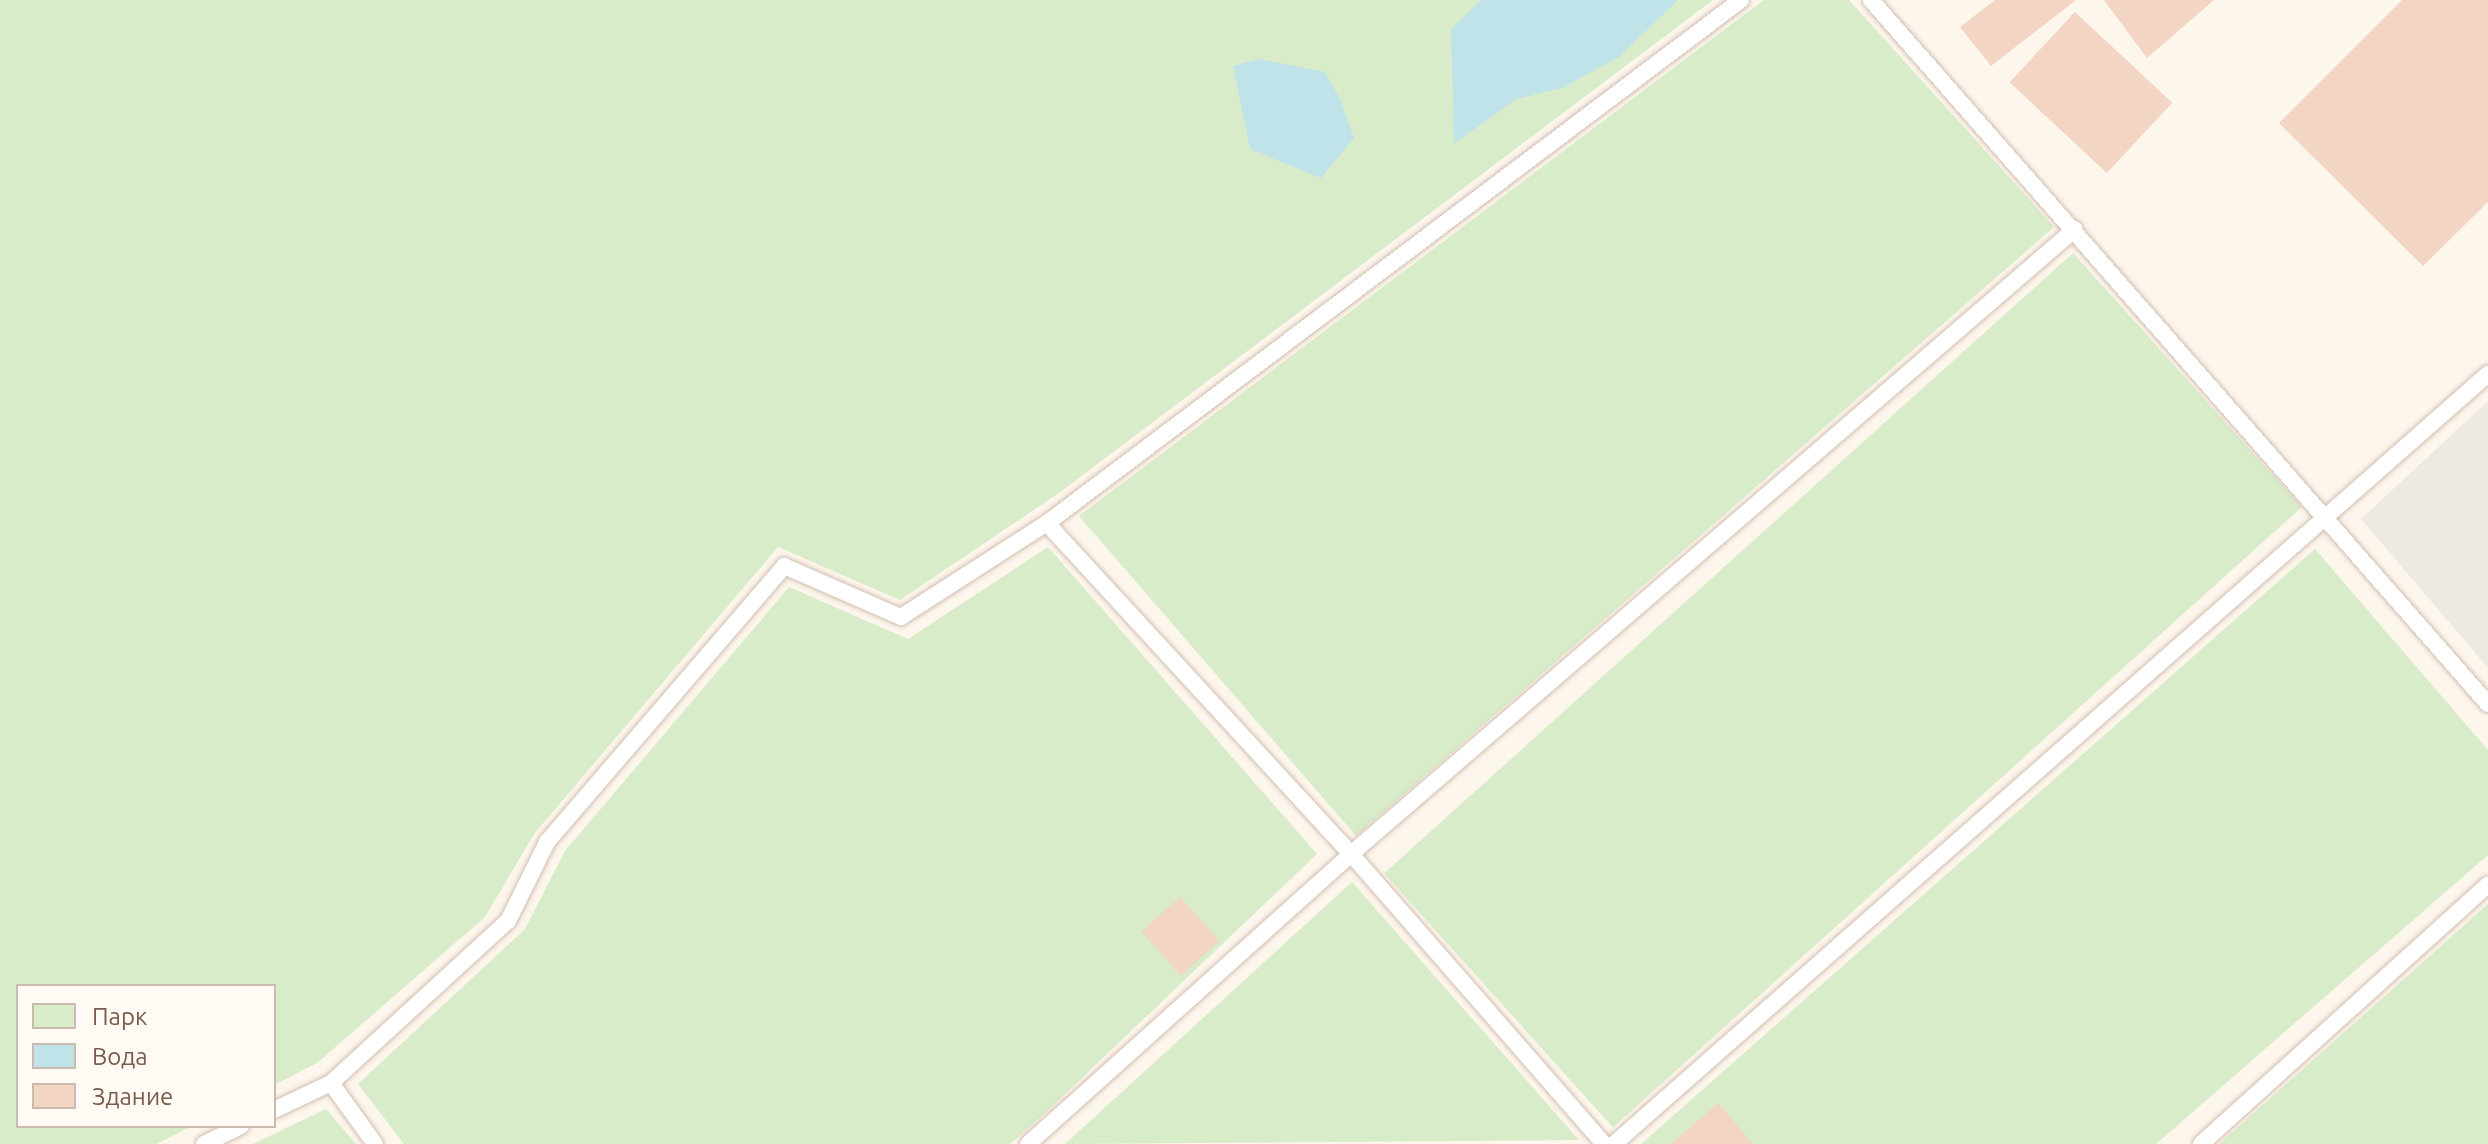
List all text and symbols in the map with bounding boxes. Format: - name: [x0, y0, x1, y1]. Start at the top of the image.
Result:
- legend: [16, 984, 276, 1128]
- text: Парк: [92, 1003, 147, 1030]
- text: Вода: [92, 1043, 148, 1070]
- text: Здание: [92, 1083, 173, 1110]

